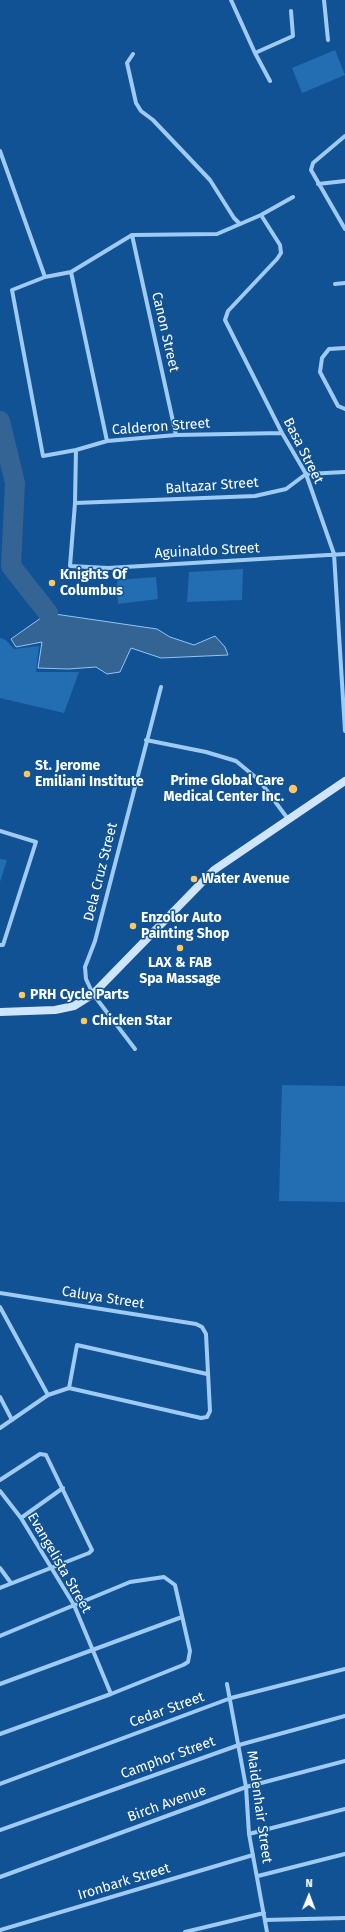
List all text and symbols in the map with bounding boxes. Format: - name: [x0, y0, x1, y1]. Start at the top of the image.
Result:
- street label: Canon Street: [148, 290, 182, 374]
- street label: Calderon Street: [111, 415, 211, 439]
- street label: Basa Street: [279, 415, 327, 487]
- street label: Baltazar Street: [165, 474, 259, 498]
- street label: Aguinaldo Street: [154, 540, 260, 562]
- place label: Knights Of Columbus: [60, 567, 127, 600]
- marker: Knights Of Columbus: [47, 578, 57, 588]
- place label: St. Jerome Emiliani Institute: [35, 758, 144, 790]
- marker: St. Jerome Emiliani Institute: [22, 769, 32, 779]
- place label: Prime Global Care Medical Center Inc.: [164, 773, 284, 806]
- marker: Prime Global Care Medical Center Inc.: [287, 783, 299, 795]
- street label: Dela Cruz Street: [81, 821, 121, 923]
- place label: Water Avenue: [202, 871, 290, 887]
- marker: Water Avenue: [189, 874, 199, 884]
- place label: Enzolor Auto Painting Shop: [141, 910, 229, 942]
- marker: Enzolor Auto Painting Shop: [128, 921, 138, 931]
- marker: LAX & FAB Spa Massage: [175, 943, 185, 953]
- place label: LAX & FAB Spa Massage: [139, 955, 221, 988]
- place label: PRH Cycle Parts: [30, 987, 129, 1003]
- marker: PRH Cycle Parts: [17, 990, 27, 1000]
- place label: Chicken Star: [92, 1013, 172, 1029]
- marker: Chicken Star: [79, 1016, 89, 1026]
- street label: Caluya Street: [61, 1283, 145, 1313]
- street label: Evangelista Street: [23, 1510, 95, 1616]
- street label: Cedar Street: [127, 1689, 207, 1731]
- street label: Camphor Street: [119, 1733, 217, 1783]
- street label: Maidenhair Street: [243, 1750, 275, 1864]
- street label: Birch Avenue: [125, 1782, 209, 1826]
- street label: Ironbark Street: [76, 1860, 172, 1904]
- north arrow: [289, 1876, 329, 1916]
- text: N: [305, 1877, 313, 1890]

